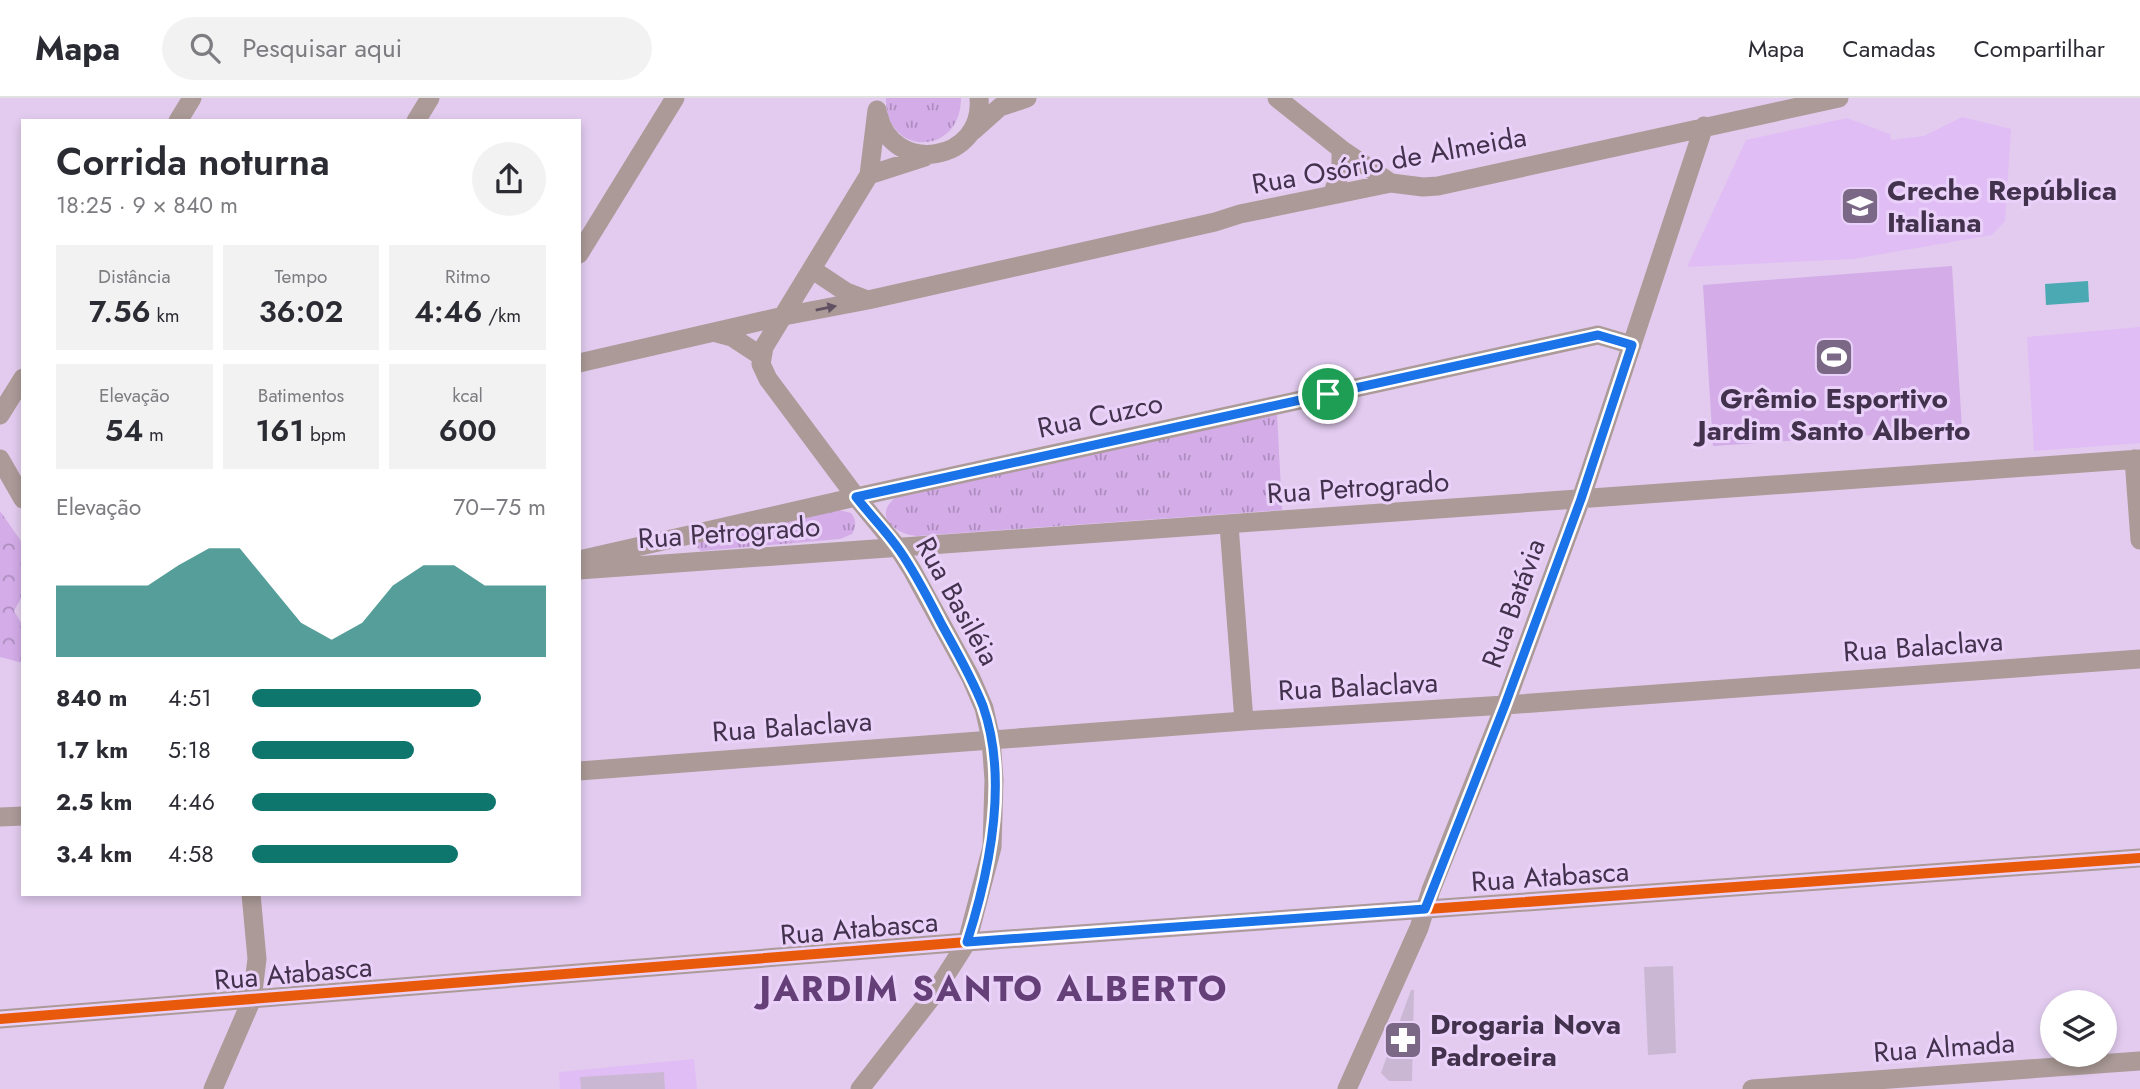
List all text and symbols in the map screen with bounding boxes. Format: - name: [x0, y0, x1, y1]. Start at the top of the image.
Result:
- search box: [162, 17, 652, 80]
- text: Mapa: [35, 25, 120, 72]
- icon: search: [186, 29, 224, 67]
- text: Pesquisar aqui: [242, 29, 402, 67]
- text: Mapa: [1748, 31, 1804, 66]
- text: Camadas: [1842, 31, 1935, 66]
- text: Compartilhar: [1973, 31, 2105, 66]
- street label: Rua Osório de Almeida: [1249, 116, 1530, 205]
- text: Corrida noturna: [56, 134, 330, 189]
- button: share: [472, 142, 546, 216]
- place label: Creche República Italiana: [1887, 170, 2117, 243]
- school or university icon: Creche República Italiana: [1839, 185, 1881, 227]
- text: 18:25 · 9 × 840 m: [56, 188, 238, 222]
- text: Distância: [98, 263, 171, 290]
- text: Tempo: [275, 263, 327, 290]
- text: Ritmo: [445, 263, 490, 290]
- text: 7.56: [89, 290, 151, 333]
- text: 36:02: [259, 290, 343, 333]
- text: 4:46: [414, 290, 483, 333]
- text: km: [151, 302, 180, 329]
- text: /km: [483, 302, 521, 329]
- one-way arrow: [815, 302, 837, 313]
- sports icon: Grêmio Esportivo Jardim Santo Alberto: [1813, 336, 1855, 378]
- pin: [1298, 364, 1358, 424]
- icon: arrive: [1309, 375, 1347, 413]
- place label: Grêmio Esportivo Jardim Santo Alberto: [1692, 378, 1971, 451]
- text: Elevação: [99, 382, 170, 409]
- text: Batimentos: [258, 382, 344, 409]
- text: kcal: [452, 382, 483, 409]
- street label: Rua Cuzco: [1034, 382, 1167, 449]
- text: 54: [105, 409, 143, 452]
- text: 161: [256, 409, 304, 452]
- text: 600: [439, 409, 497, 452]
- text: m: [143, 421, 164, 448]
- text: bpm: [304, 421, 346, 448]
- street label: Rua Petrogrado: [1265, 461, 1451, 514]
- text: Elevação: [56, 490, 141, 524]
- text: 70–75 m: [453, 490, 546, 524]
- street label: Rua Petrogrado: [636, 506, 822, 559]
- street label: Rua Basiléia: [905, 529, 1010, 673]
- street label: Rua Batávia: [1471, 533, 1556, 673]
- street label: Rua Balaclava: [1842, 620, 2004, 673]
- street label: Rua Balaclava: [1277, 662, 1439, 711]
- text: 840 m: [56, 681, 127, 715]
- text: 4:51: [168, 681, 212, 715]
- street label: Rua Balaclava: [711, 700, 873, 753]
- text: 1.7 km: [56, 733, 128, 767]
- text: 5:18: [168, 733, 211, 767]
- text: 2.5 km: [56, 785, 132, 819]
- text: 4:46: [168, 785, 215, 819]
- text: 3.4 km: [56, 837, 132, 871]
- text: 4:58: [168, 837, 214, 871]
- street label: Rua Atabasca: [1470, 851, 1631, 902]
- street label: Rua Atabasca: [778, 901, 940, 956]
- street label: Rua Atabasca: [212, 946, 374, 1001]
- district label: JARDIM SANTO ALBERTO: [754, 964, 1228, 1014]
- map controls: [2040, 990, 2117, 1067]
- button: layers: [2040, 990, 2117, 1067]
- place label: Drogaria Nova Padroeira: [1430, 1004, 1621, 1077]
- pharmacy icon: Drogaria Nova Padroeira: [1382, 1019, 1424, 1061]
- street label: Rua Almada: [1872, 1022, 2016, 1073]

